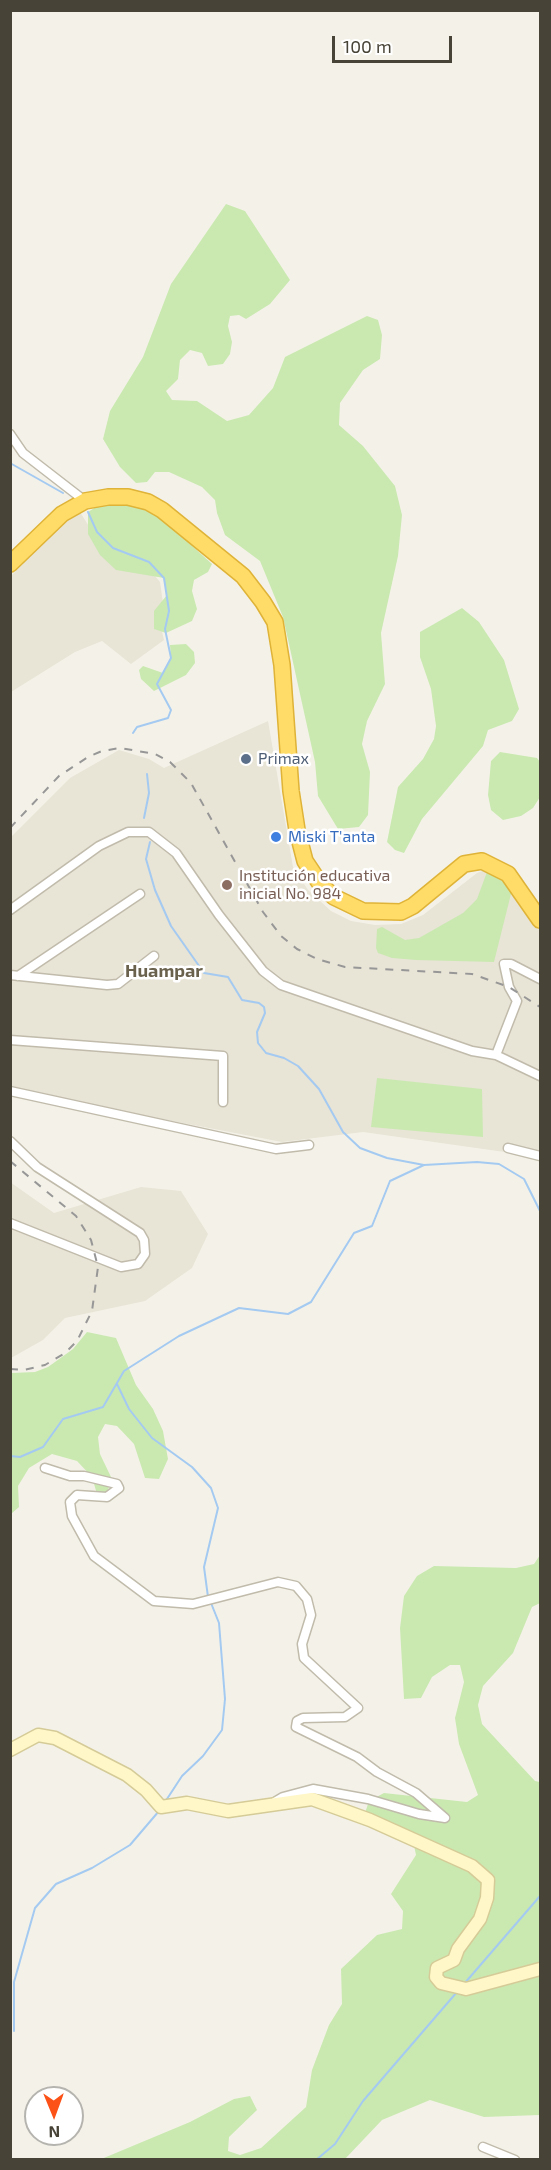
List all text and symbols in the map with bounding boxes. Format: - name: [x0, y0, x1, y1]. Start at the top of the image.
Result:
- scale bar: [335, 24, 455, 62]
- text: 100 m: [343, 35, 392, 57]
- place label: Primax: [258, 749, 309, 769]
- marker: Primax: [239, 752, 253, 766]
- place label: Miski T'anta: [288, 827, 375, 847]
- marker: Miski T'anta: [269, 830, 283, 844]
- place label: Institución educativa inicial No. 984: [239, 866, 390, 904]
- marker: Institución educativa inicial No. 984: [220, 878, 234, 892]
- district label: Huampar: [125, 960, 203, 982]
- north arrow: [24, 2086, 84, 2146]
- text: N: [48, 2123, 60, 2142]

